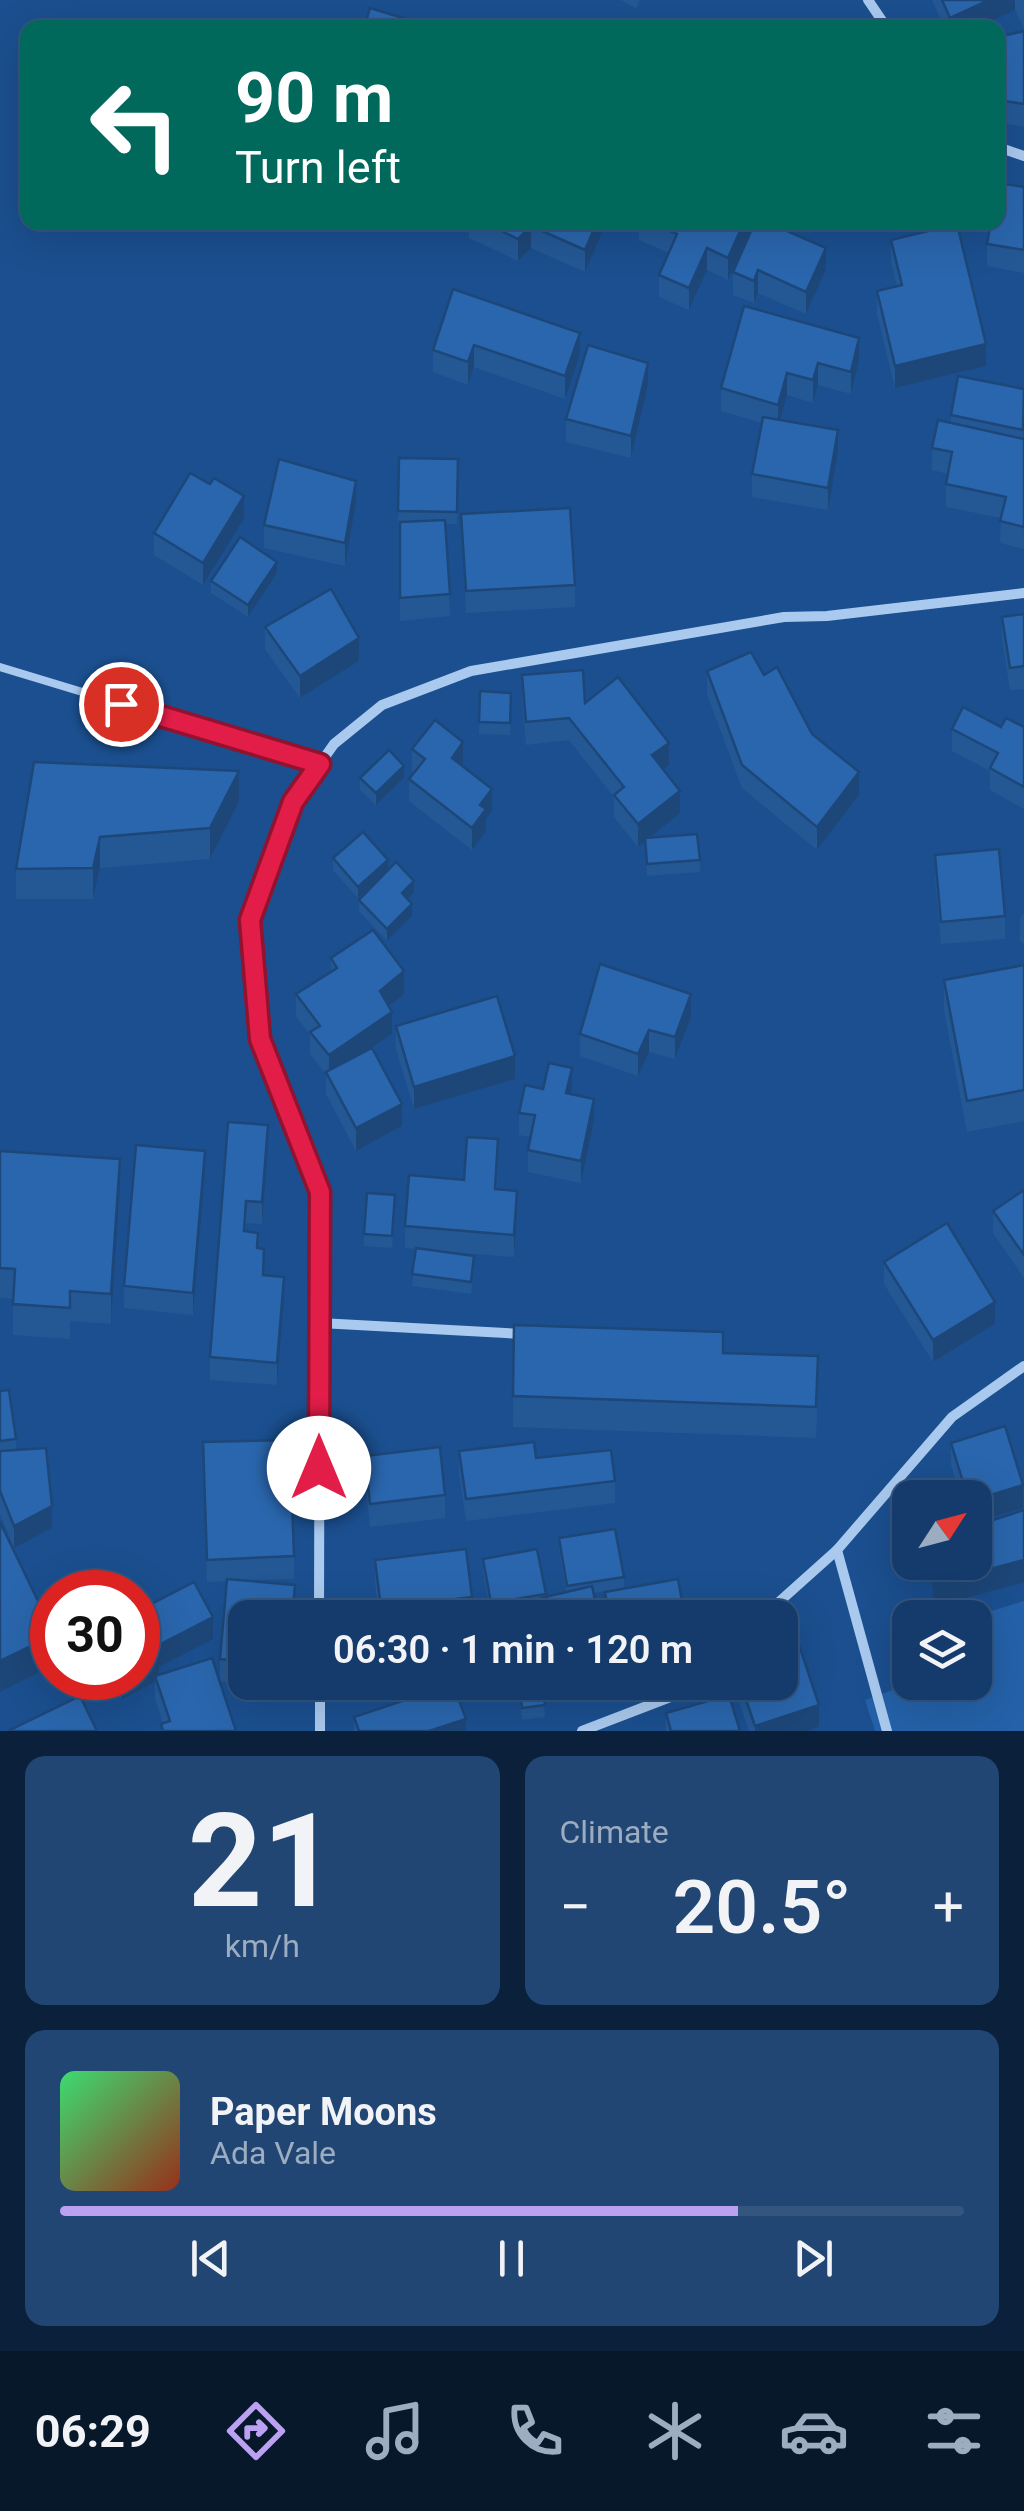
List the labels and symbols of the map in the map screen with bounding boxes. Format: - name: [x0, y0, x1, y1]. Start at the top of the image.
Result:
- pin: [79, 662, 164, 747]
- position arrow: [267, 1416, 371, 1520]
- north arrow: [892, 1480, 992, 1580]
- speed limit sign: 30: [30, 1570, 160, 1700]

